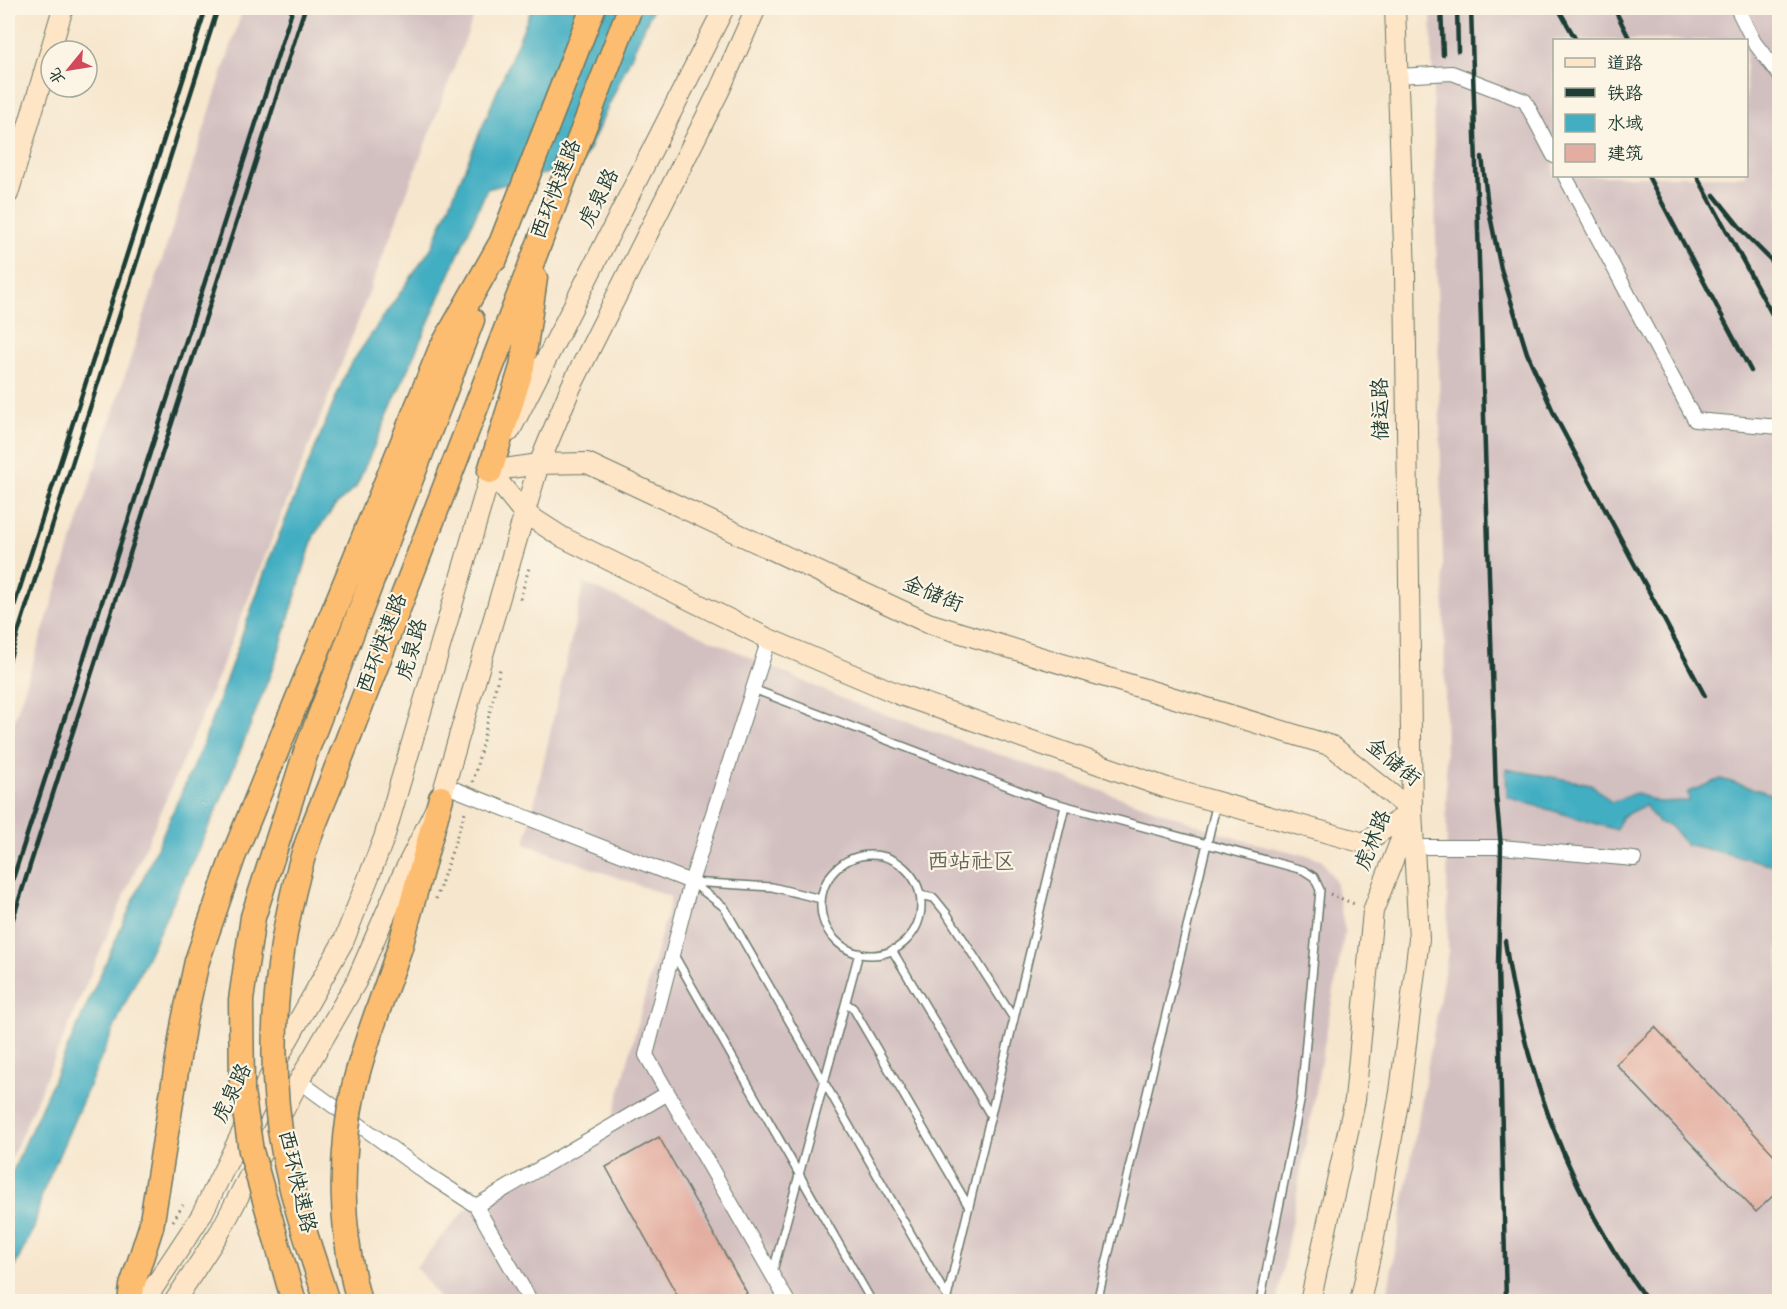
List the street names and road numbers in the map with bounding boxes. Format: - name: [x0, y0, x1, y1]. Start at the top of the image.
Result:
- street label: 西环快速路: [525, 136, 591, 244]
- street label: 虎泉路: [573, 164, 629, 234]
- street label: 储运路: [1367, 377, 1399, 441]
- street label: 金储街: [897, 570, 967, 622]
- street label: 西环快速路: [351, 590, 417, 698]
- street label: 虎泉路: [391, 616, 437, 684]
- street label: 金储街: [1358, 733, 1426, 795]
- street label: 虎林路: [1349, 806, 1401, 876]
- street label: 虎泉路: [207, 1059, 261, 1129]
- street label: 西环快速路: [269, 1127, 321, 1237]

